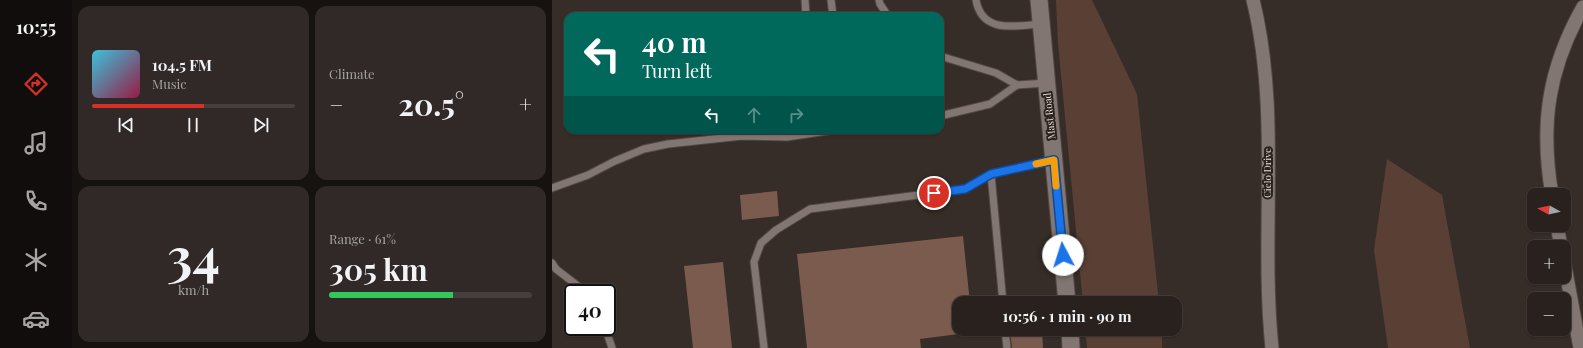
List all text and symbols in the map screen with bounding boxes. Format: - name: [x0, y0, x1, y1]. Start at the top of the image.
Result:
- text: 10:55: [16, 15, 56, 39]
- text: 40 m: [642, 23, 707, 60]
- icon: left: [576, 28, 628, 80]
- text: 104.5 FM: [152, 55, 212, 75]
- text: Turn left: [642, 59, 712, 83]
- text: Climate: [329, 65, 375, 82]
- icon: directions: [22, 70, 50, 98]
- text: Music: [152, 75, 187, 92]
- text: 20.5°: [398, 84, 464, 124]
- text: −: [329, 89, 343, 119]
- text: +: [519, 89, 532, 119]
- street label: Mast Road: [1040, 92, 1058, 140]
- icon: left: [701, 104, 723, 126]
- icon: ahead: [743, 104, 765, 126]
- icon: right: [785, 104, 807, 126]
- icon: previous: [115, 114, 137, 136]
- icon: pause: [182, 114, 204, 136]
- icon: next: [250, 114, 272, 136]
- icon: music: [22, 129, 50, 157]
- street label: Cielo Drive: [1260, 148, 1274, 198]
- pin: [917, 176, 951, 210]
- icon: arrive: [923, 182, 945, 204]
- icon: phone: [22, 187, 50, 215]
- north arrow: [1527, 188, 1571, 232]
- map controls: [1527, 188, 1571, 336]
- text: 34: [167, 220, 220, 289]
- text: Range · 61%: [329, 230, 396, 247]
- position arrow: [1042, 234, 1084, 276]
- button: +: [1527, 240, 1571, 284]
- icon: climate: [22, 246, 50, 274]
- text: 305 km: [329, 249, 428, 289]
- text: km/h: [178, 281, 209, 298]
- speed limit sign: 40: [564, 284, 616, 336]
- button: −: [1527, 292, 1571, 336]
- icon: car: [22, 305, 50, 333]
- text: 10:56 · 1 min · 90 m: [1002, 306, 1132, 326]

